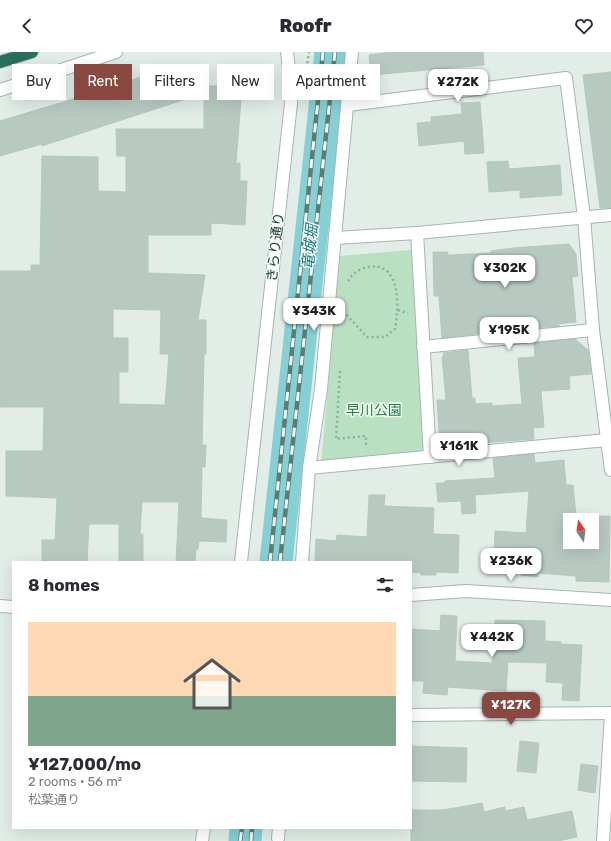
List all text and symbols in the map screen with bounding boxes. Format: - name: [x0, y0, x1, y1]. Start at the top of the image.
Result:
- icon: back: [16, 15, 38, 37]
- text: Roofr: [279, 15, 332, 37]
- icon: heart: [573, 15, 595, 37]
- chip: Buy: [12, 64, 66, 100]
- chip: Rent: [74, 64, 132, 100]
- chip: Filters: [140, 64, 209, 100]
- chip: New: [217, 64, 274, 100]
- chip: Apartment: [282, 64, 380, 100]
- pin: ¥272K: [430, 69, 486, 103]
- text: ¥272K: [437, 74, 479, 89]
- street label: きらり通り: [263, 211, 288, 283]
- water label: 竜城堀: [299, 222, 322, 270]
- pin: ¥302K: [477, 255, 533, 289]
- text: ¥302K: [483, 260, 527, 275]
- pin: ¥343K: [286, 298, 342, 332]
- text: ¥343K: [292, 303, 336, 318]
- pin: ¥195K: [481, 317, 537, 351]
- text: ¥195K: [489, 322, 529, 337]
- park label: 早川公園: [346, 402, 402, 419]
- pin: ¥161K: [431, 433, 487, 467]
- text: ¥161K: [440, 438, 478, 453]
- north arrow: [563, 513, 599, 549]
- map controls: [563, 513, 599, 549]
- pin: ¥236K: [483, 548, 539, 582]
- text: ¥236K: [489, 553, 533, 568]
- icon: filters: [374, 574, 396, 596]
- text: 8 homes: [28, 575, 100, 595]
- pin: ¥442K: [464, 624, 520, 658]
- text: ¥442K: [470, 629, 514, 644]
- icon: home: [176, 648, 248, 720]
- pin: ¥127K: [483, 692, 539, 726]
- text: ¥127K: [491, 697, 531, 712]
- text: ¥127,000/mo: [28, 754, 141, 774]
- text: 2 rooms · 56 m²: [28, 774, 122, 789]
- text: 松葉通り: [28, 792, 80, 807]

